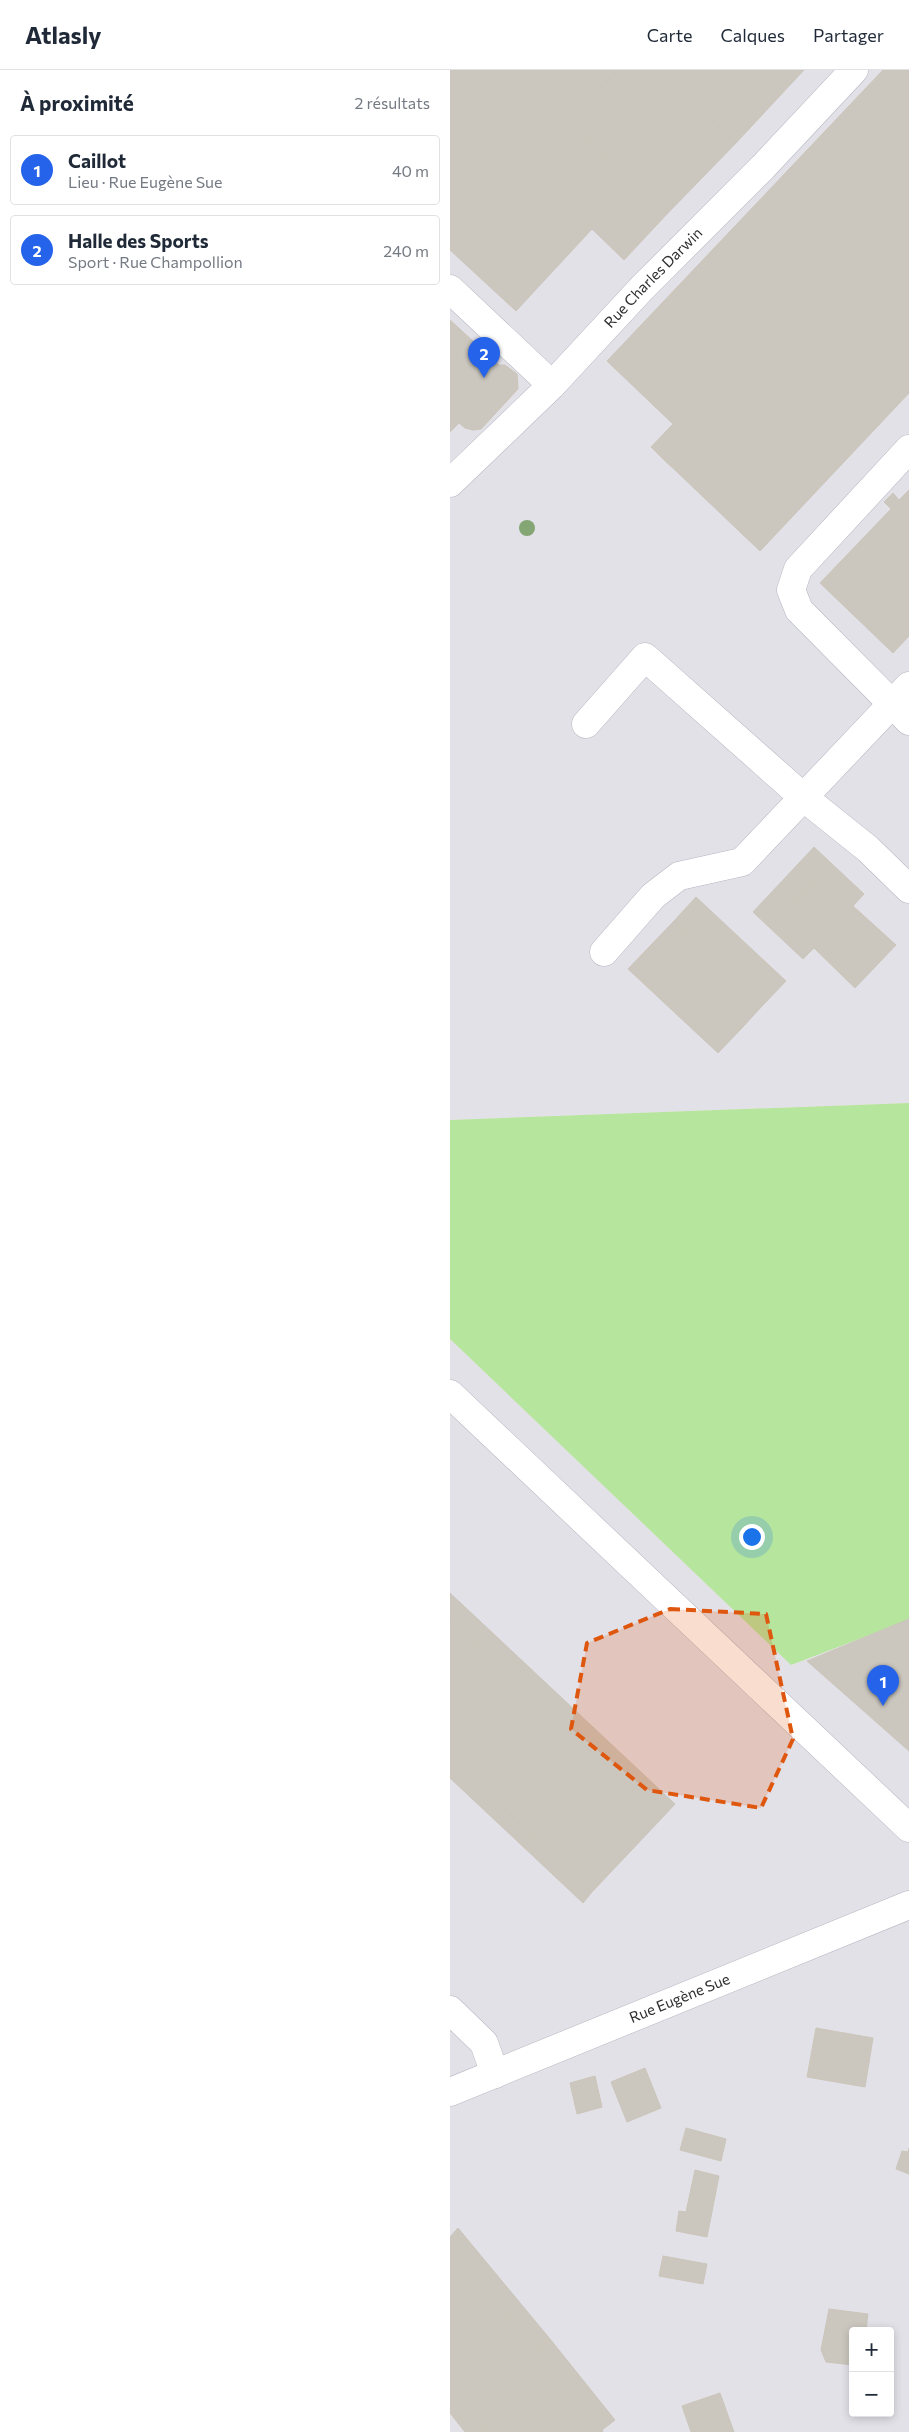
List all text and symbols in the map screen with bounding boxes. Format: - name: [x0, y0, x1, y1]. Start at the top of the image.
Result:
- text: Atlasly: [25, 20, 102, 49]
- text: Carte: [647, 24, 692, 46]
- text: Calques: [720, 24, 785, 46]
- text: Partager: [813, 24, 884, 46]
- text: À proximité: [20, 90, 134, 115]
- text: 2 résultats: [354, 93, 430, 112]
- text: Caillot: [68, 149, 126, 172]
- text: 1: [33, 161, 41, 180]
- text: 40 m: [392, 161, 429, 180]
- text: Lieu · Rue Eugène Sue: [68, 172, 222, 191]
- street label: Rue Charles Darwin: [600, 223, 705, 331]
- text: Halle des Sports: [68, 229, 209, 252]
- text: 2: [32, 241, 42, 260]
- text: 240 m: [383, 241, 429, 260]
- text: Sport · Rue Champollion: [68, 252, 243, 271]
- pin: 2: [468, 337, 500, 378]
- your location: [739, 1524, 765, 1550]
- pin: 1: [867, 1665, 899, 1706]
- street label: Rue Eugène Sue: [626, 1969, 732, 2026]
- map controls: [849, 2327, 894, 2417]
- button: +: [849, 2327, 894, 2372]
- button: −: [849, 2372, 894, 2417]

